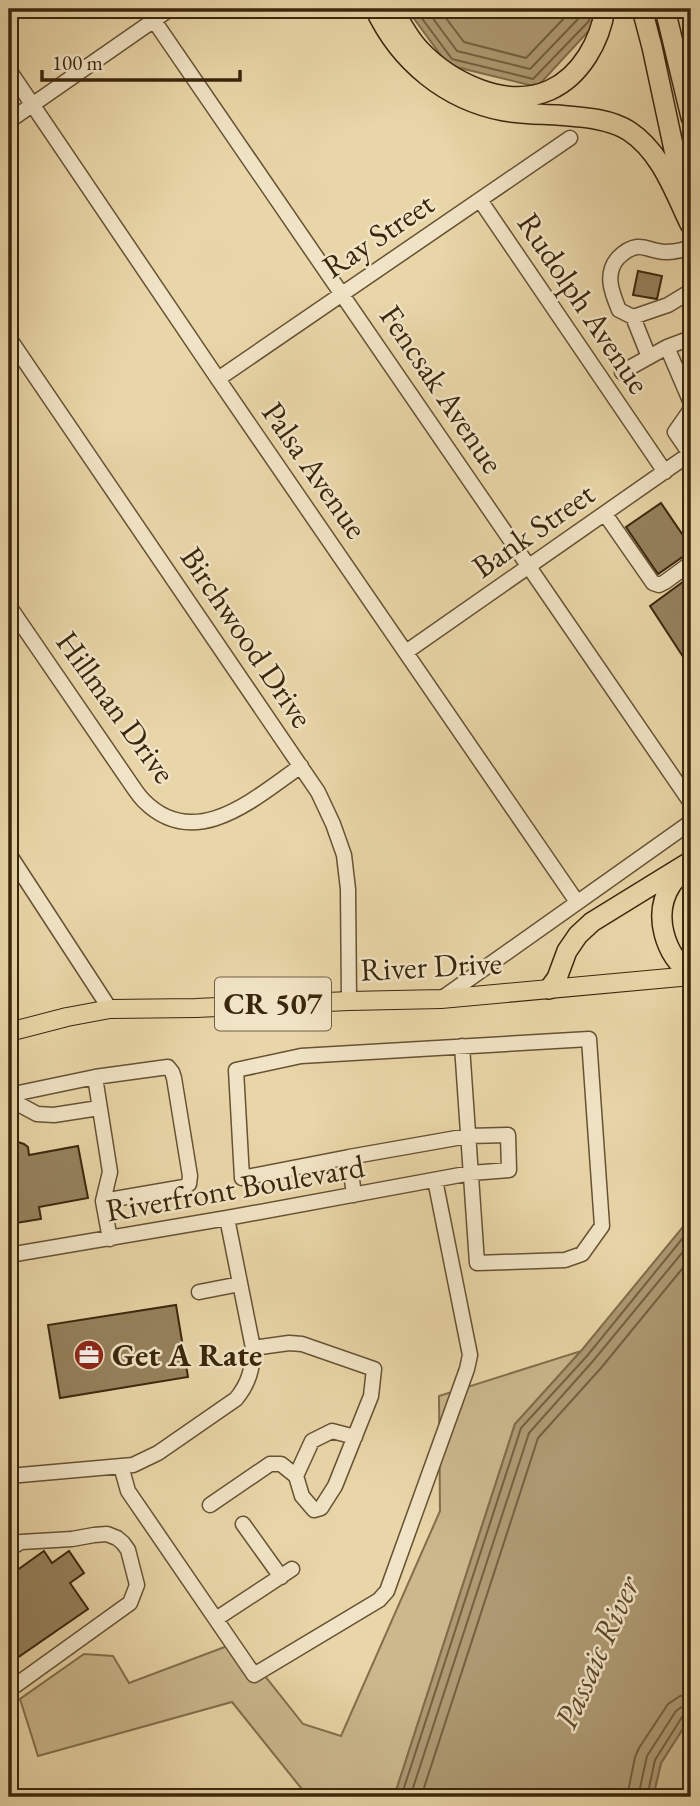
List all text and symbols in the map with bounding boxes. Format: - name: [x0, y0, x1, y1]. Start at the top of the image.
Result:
- scale bar: [42, 38, 240, 82]
- text: 100 m: [52, 49, 103, 76]
- street label: Ray Street: [314, 182, 442, 288]
- street label: Rudolph Avenue: [508, 204, 660, 402]
- street label: Fencsak Avenue: [370, 297, 514, 481]
- street label: Palsa Avenue: [253, 393, 377, 547]
- street label: Bank Street: [464, 473, 602, 587]
- street label: Birchwood Drive: [171, 538, 323, 736]
- street label: Hillman Drive: [47, 622, 185, 792]
- street label: River Drive: [359, 941, 503, 991]
- road number: CR 507: [215, 978, 331, 1030]
- street label: Riverfront Boulevard: [102, 1144, 368, 1231]
- place label: Get A Rate: [112, 1334, 262, 1376]
- office icon: Get A Rate: [72, 1338, 106, 1372]
- water label: Passaic River: [544, 1568, 650, 1735]

